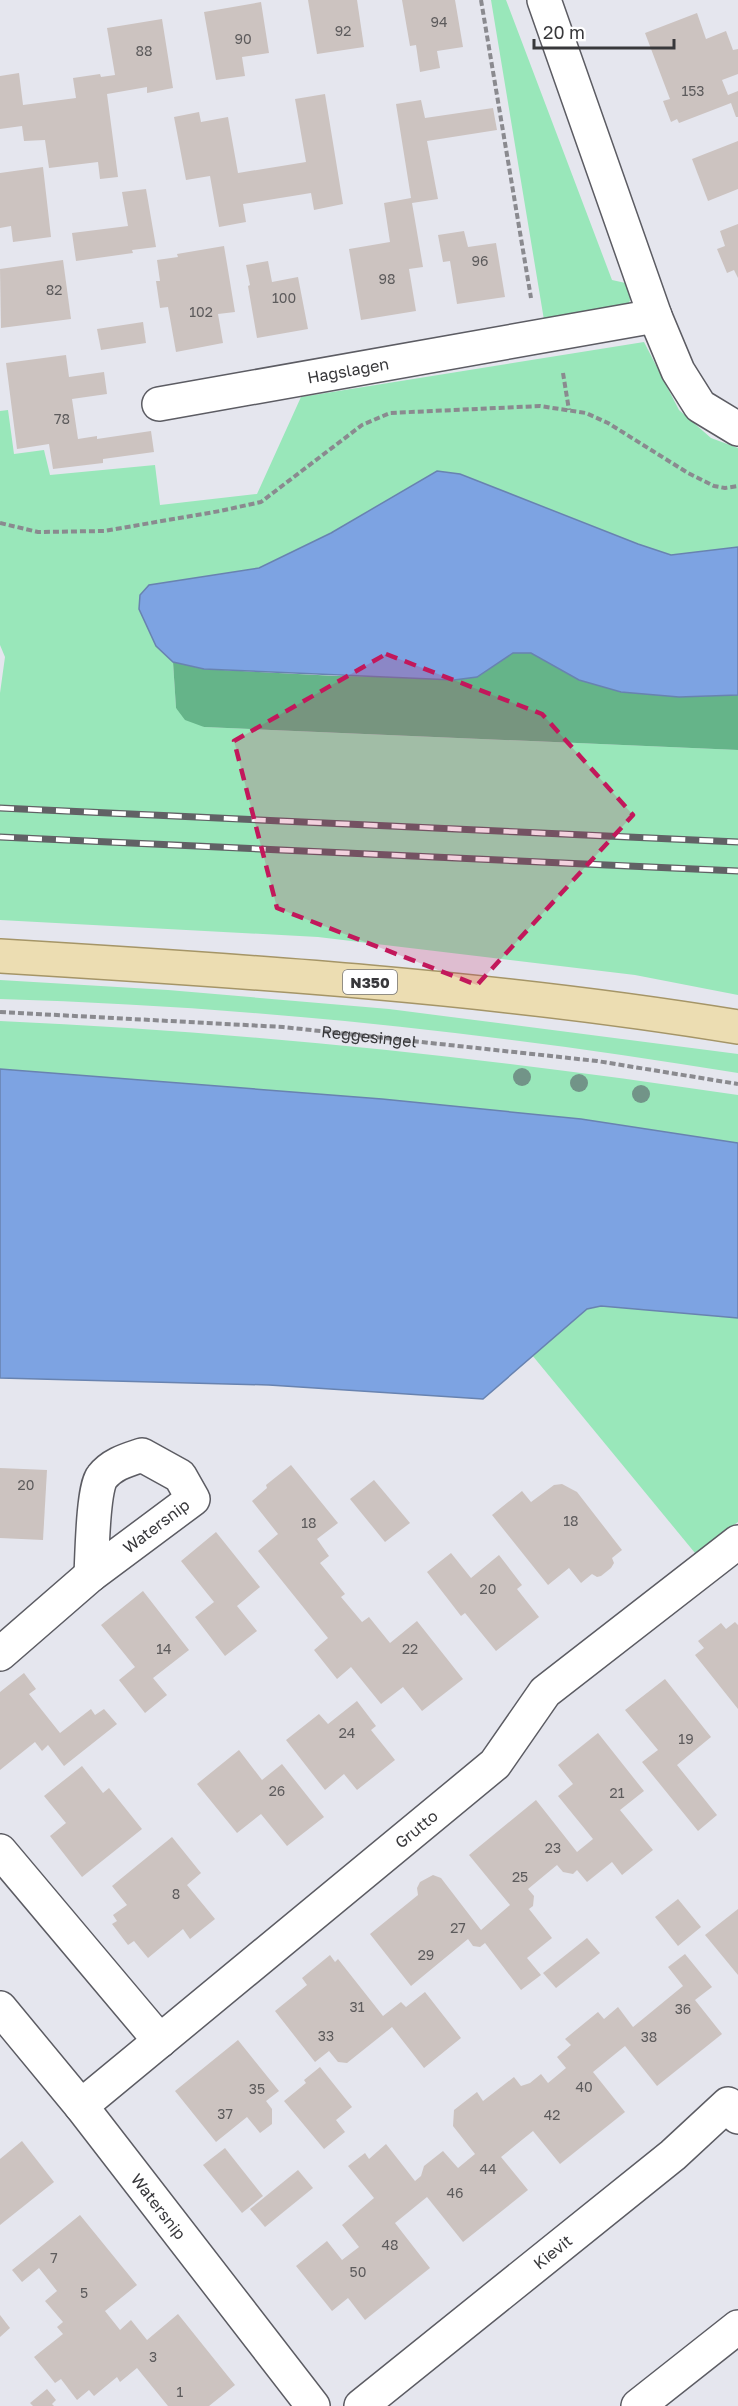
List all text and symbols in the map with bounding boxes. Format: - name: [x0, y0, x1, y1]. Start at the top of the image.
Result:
- scale bar: [534, 12, 674, 50]
- house number: 94: [430, 13, 448, 30]
- text: 20 m: [543, 21, 585, 43]
- house number: 92: [335, 22, 351, 39]
- house number: 90: [234, 30, 252, 47]
- house number: 88: [135, 42, 153, 59]
- house number: 153: [681, 82, 705, 99]
- house number: 96: [472, 252, 488, 269]
- house number: 98: [378, 270, 396, 287]
- house number: 82: [46, 281, 62, 298]
- house number: 100: [272, 289, 296, 306]
- house number: 102: [189, 303, 213, 320]
- street label: Hagslagen: [306, 353, 391, 388]
- house number: 78: [54, 410, 70, 427]
- road number: N350: [343, 970, 397, 994]
- street label: Reggesingel: [320, 1021, 418, 1051]
- house number: 20: [18, 1476, 34, 1493]
- street label: Watersnip: [119, 1494, 193, 1557]
- house number: 18: [563, 1512, 579, 1529]
- house number: 18: [301, 1514, 317, 1531]
- house number: 20: [480, 1580, 496, 1597]
- house number: 14: [156, 1640, 172, 1657]
- house number: 22: [402, 1640, 418, 1657]
- house number: 24: [339, 1724, 355, 1741]
- house number: 19: [678, 1730, 694, 1747]
- house number: 26: [269, 1782, 285, 1799]
- house number: 21: [610, 1784, 625, 1801]
- street label: Grutto: [391, 1805, 442, 1852]
- house number: 23: [545, 1839, 561, 1856]
- house number: 25: [512, 1868, 528, 1885]
- house number: 8: [172, 1885, 180, 1902]
- house number: 27: [450, 1919, 466, 1936]
- house number: 29: [418, 1946, 434, 1963]
- house number: 31: [350, 1998, 365, 2015]
- house number: 36: [675, 2000, 691, 2017]
- house number: 33: [318, 2027, 334, 2044]
- house number: 38: [641, 2028, 657, 2045]
- house number: 40: [575, 2078, 593, 2095]
- house number: 35: [249, 2080, 265, 2097]
- house number: 37: [217, 2105, 233, 2122]
- house number: 42: [544, 2106, 560, 2123]
- house number: 44: [479, 2160, 497, 2177]
- street label: Watersnip: [127, 2169, 190, 2243]
- house number: 46: [446, 2184, 464, 2201]
- street label: Kievit: [529, 2230, 576, 2273]
- house number: 48: [381, 2236, 399, 2253]
- house number: 7: [50, 2249, 58, 2266]
- house number: 50: [350, 2263, 366, 2280]
- house number: 5: [80, 2284, 88, 2301]
- house number: 3: [149, 2348, 157, 2365]
- house number: 1: [177, 2383, 184, 2400]

